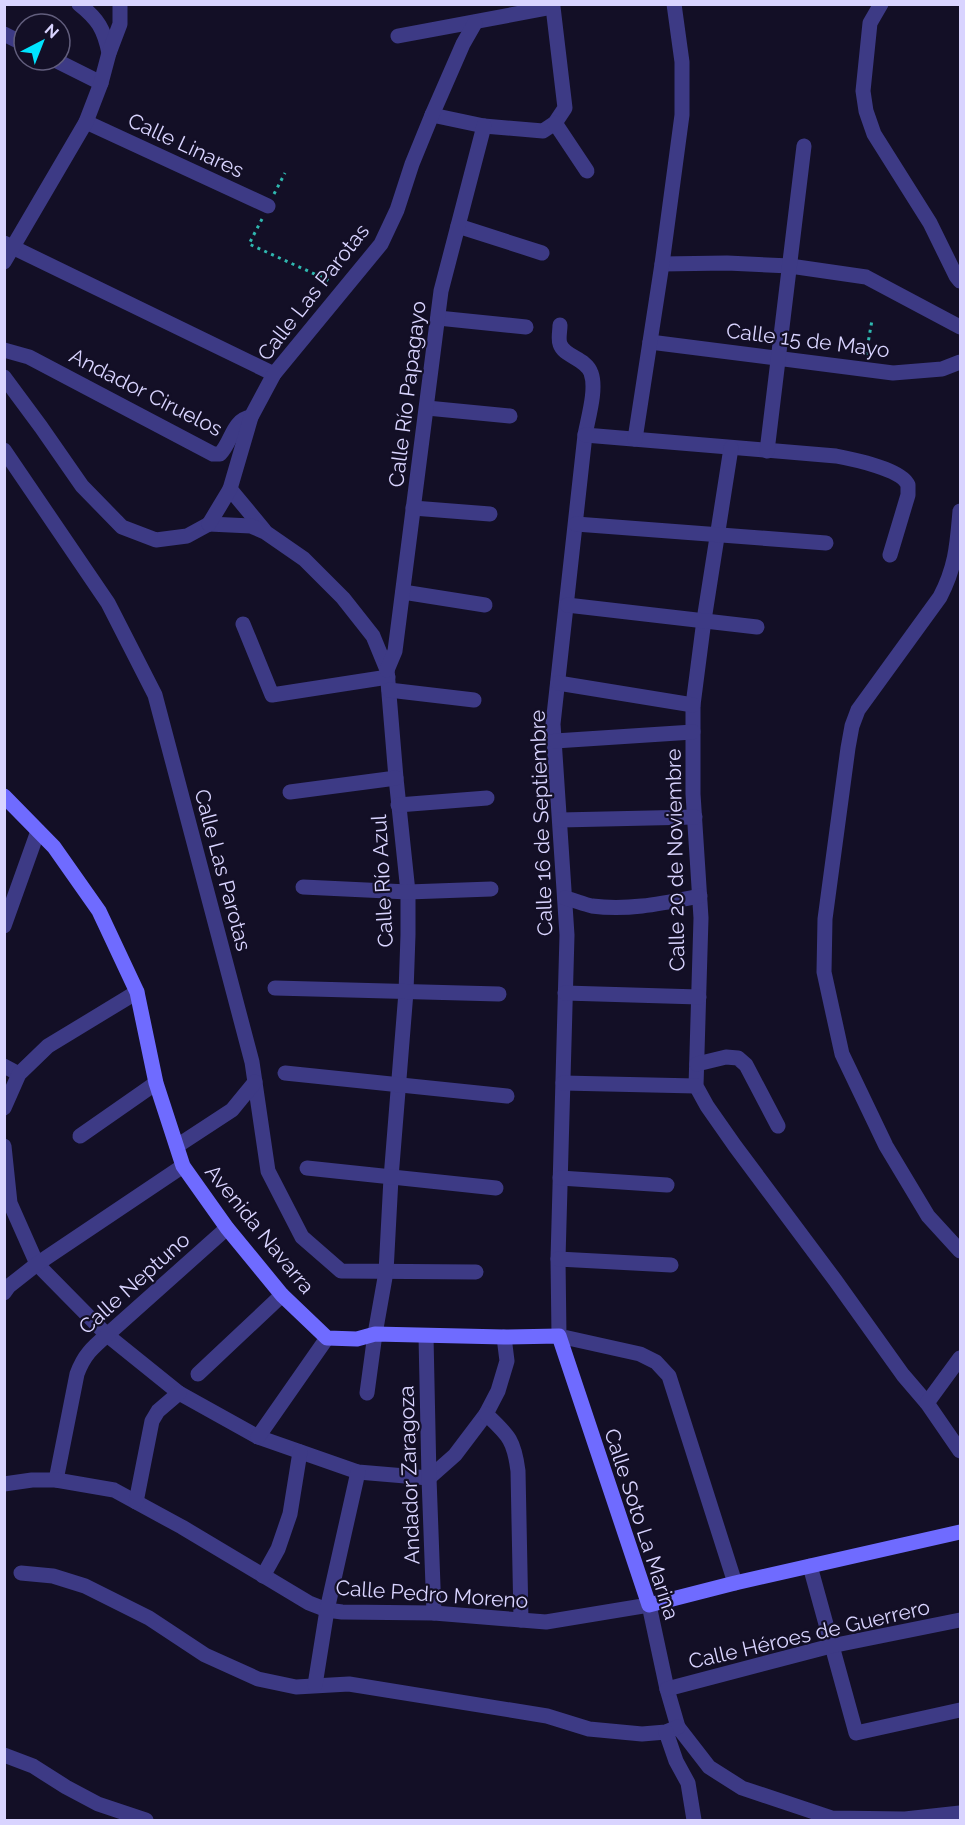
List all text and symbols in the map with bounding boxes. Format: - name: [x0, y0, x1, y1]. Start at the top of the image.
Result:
- north arrow: [12, 12, 72, 72]
- text: N: [41, 20, 63, 42]
- street label: Calle Linares: [124, 107, 248, 183]
- street label: Calle Las Parotas: [252, 219, 374, 365]
- street label: Calle Río Papagayo: [383, 299, 431, 489]
- street label: Calle 15 de Mayo: [725, 318, 891, 362]
- street label: Andador Ciruelos: [65, 343, 227, 441]
- street label: Calle 16 de Septiembre: [525, 710, 557, 936]
- street label: Calle 20 de Noviembre: [661, 748, 689, 972]
- street label: Calle Las Parotas: [189, 786, 257, 954]
- street label: Calle Río Azul: [366, 814, 398, 948]
- street label: Avenida Navarra: [200, 1159, 320, 1299]
- street label: Calle Neptuno: [73, 1227, 195, 1339]
- street label: Andador Zaragoza: [393, 1385, 425, 1565]
- street label: Calle Soto La Marina: [599, 1425, 685, 1623]
- street label: Calle Pedro Moreno: [335, 1575, 529, 1613]
- street label: Calle Héroes de Guerrero: [686, 1594, 932, 1674]

